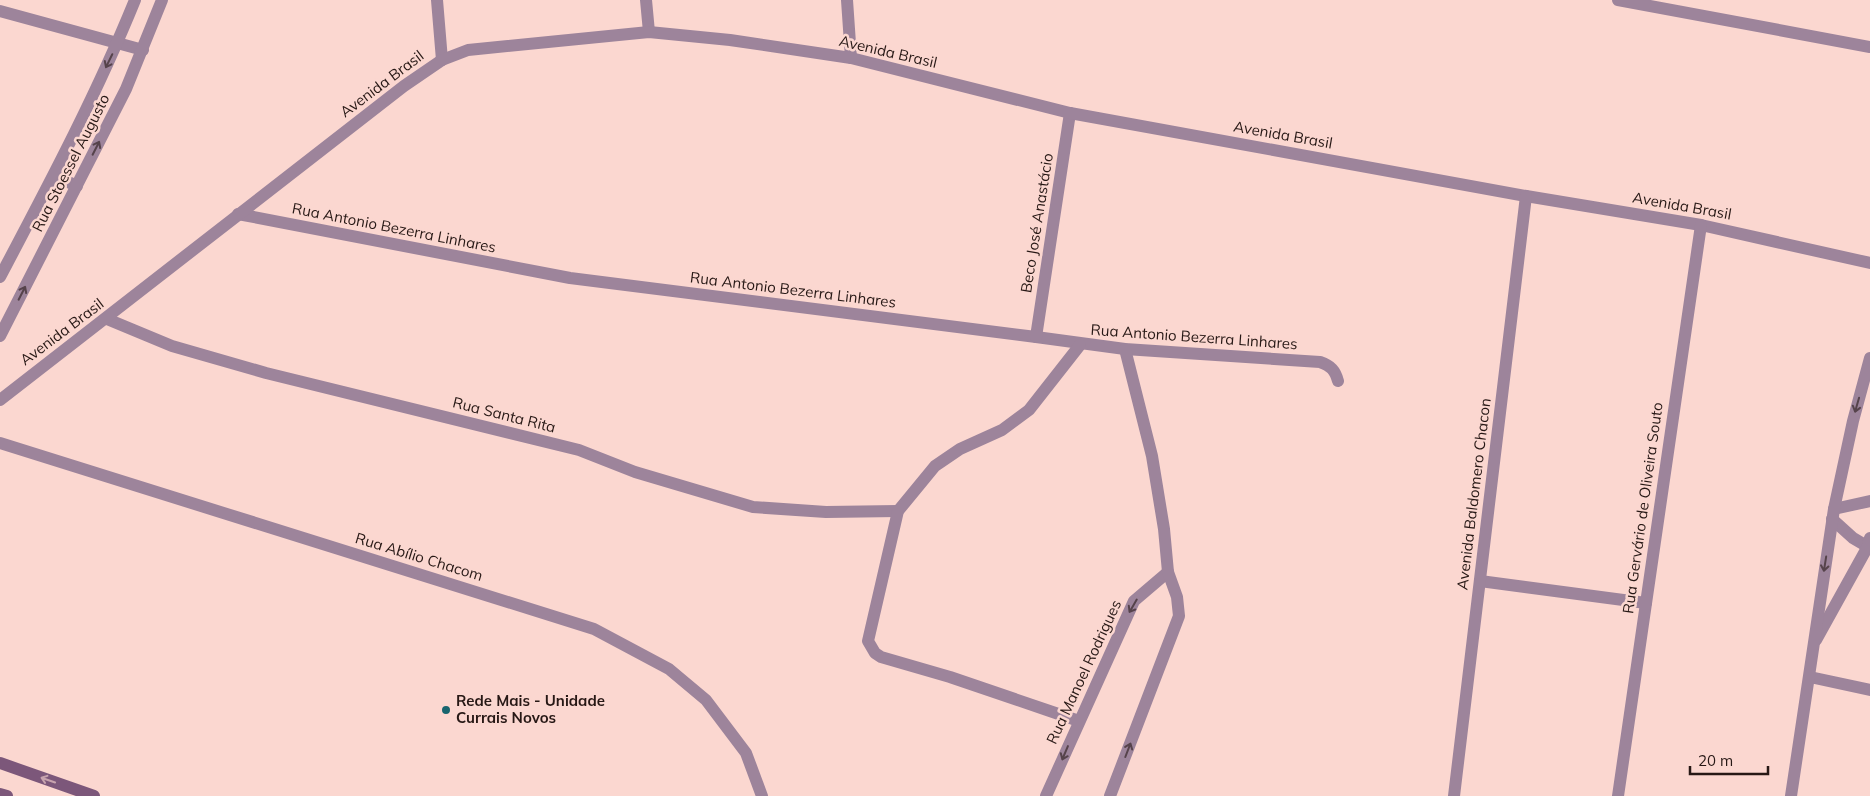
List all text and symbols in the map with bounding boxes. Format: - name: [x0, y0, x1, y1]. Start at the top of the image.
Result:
- street label: Avenida Brasil: [837, 31, 939, 72]
- street label: Avenida Brasil: [336, 46, 427, 121]
- one-way arrow: [104, 53, 113, 68]
- street label: Rua Stoessel Augusto: [28, 91, 114, 235]
- street label: Avenida Brasil: [1232, 116, 1334, 153]
- one-way arrow: [92, 141, 101, 156]
- street label: Beco José Anastácio: [1016, 152, 1057, 294]
- street label: Avenida Brasil: [1631, 187, 1733, 224]
- street label: Rua Antonio Bezerra Linhares: [290, 198, 498, 257]
- street label: Rua Antonio Bezerra Linhares: [689, 267, 897, 312]
- one-way arrow: [18, 286, 27, 301]
- street label: Avenida Brasil: [16, 294, 107, 369]
- street label: Rua Antonio Bezerra Linhares: [1090, 320, 1298, 353]
- street label: Rua Santa Rita: [451, 393, 558, 436]
- street label: Avenida Baldomero Chacon: [1452, 397, 1495, 591]
- one-way arrow: [1852, 397, 1861, 413]
- street label: Rua Gervário de Oliveira Souto: [1618, 401, 1667, 615]
- street label: Rua Abílio Chacom: [353, 528, 485, 585]
- one-way arrow: [1819, 556, 1829, 572]
- street label: Rua Manoel Rodrigues: [1042, 597, 1125, 747]
- one-way arrow: [1128, 598, 1138, 613]
- place label: Rede Mais - Unidade Currais Novos: [456, 691, 605, 727]
- marker: Rede Mais - Unidade Currais Novos: [440, 704, 452, 716]
- one-way arrow: [1124, 743, 1133, 758]
- scale bar: [1690, 744, 1768, 776]
- one-way arrow: [1059, 745, 1069, 760]
- text: 20 m: [1698, 751, 1733, 770]
- one-way arrow: [40, 775, 56, 784]

